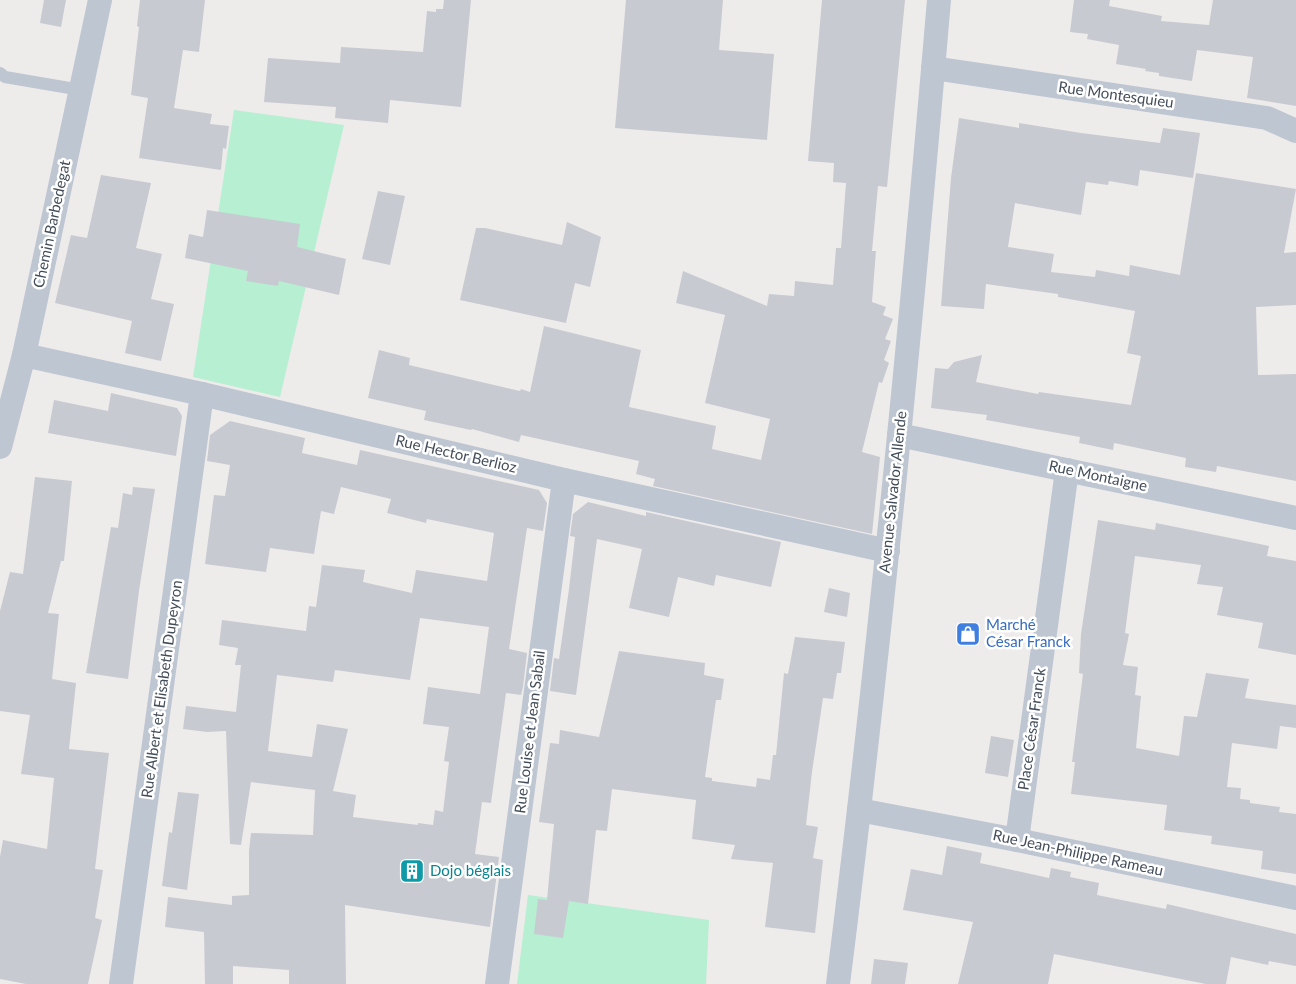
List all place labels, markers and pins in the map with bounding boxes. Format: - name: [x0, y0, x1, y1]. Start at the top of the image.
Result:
- place label: Marché César Franck: [986, 615, 1071, 650]
- shop icon: Marché César Franck: [955, 621, 981, 647]
- building icon: Dojo béglais: [399, 858, 425, 884]
- place label: Dojo béglais: [430, 861, 511, 879]

